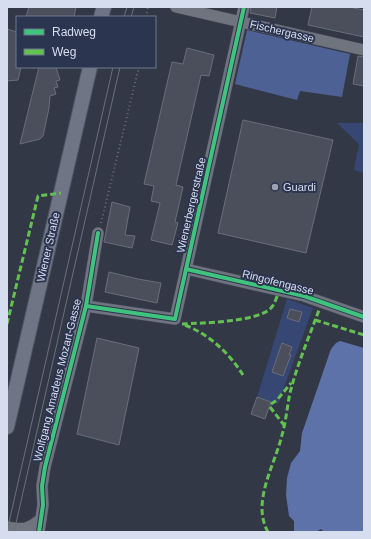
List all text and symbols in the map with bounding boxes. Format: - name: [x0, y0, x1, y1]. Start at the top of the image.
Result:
- legend: [16, 16, 156, 68]
- street label: Fischergasse: [249, 18, 315, 44]
- text: Radweg: [52, 25, 96, 39]
- text: Weg: [52, 45, 76, 59]
- street label: Wienerbergerstraße: [174, 156, 208, 254]
- place label: Guardi: [283, 181, 316, 193]
- marker: Guardi: [270, 182, 280, 192]
- street label: Wiener Straße: [34, 211, 62, 283]
- street label: Ringofengasse: [241, 267, 315, 297]
- street label: Wolfgang Amadeus Mozart-Gasse: [31, 297, 83, 463]

